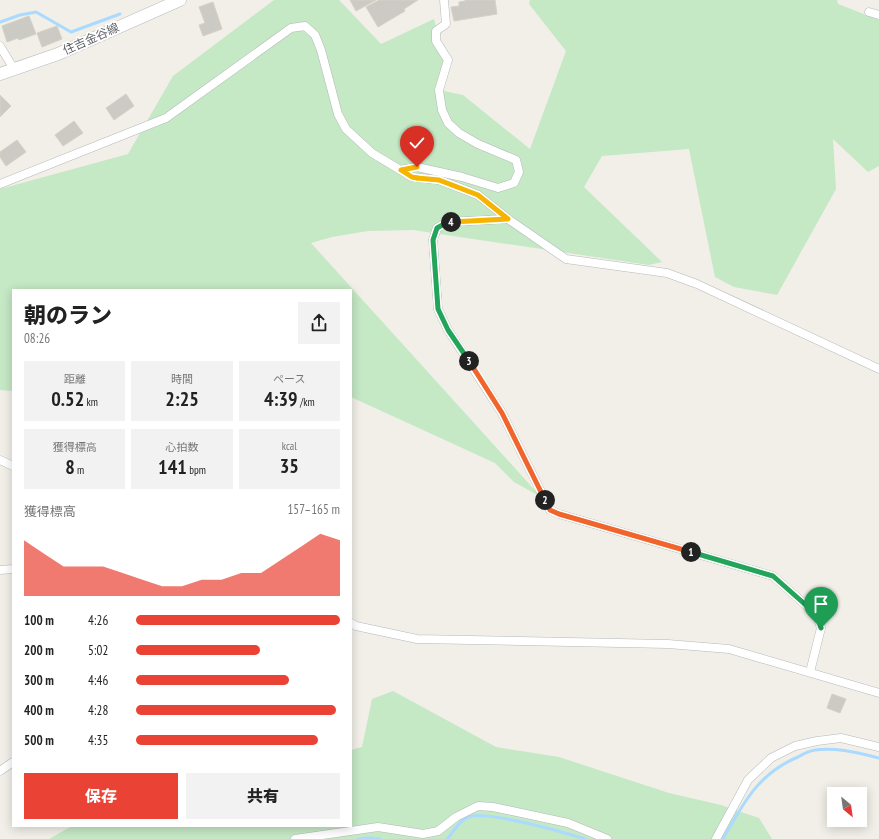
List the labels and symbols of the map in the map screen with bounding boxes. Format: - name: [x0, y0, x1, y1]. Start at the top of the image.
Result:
- street label: 住吉金谷線: [60, 19, 121, 58]
- pin: [400, 126, 434, 167]
- pin: 4: [441, 212, 461, 232]
- pin: 3: [459, 351, 479, 371]
- pin: 2: [535, 490, 555, 510]
- pin: 1: [681, 542, 701, 562]
- pin: [804, 587, 838, 628]
- north arrow: [827, 787, 867, 827]

